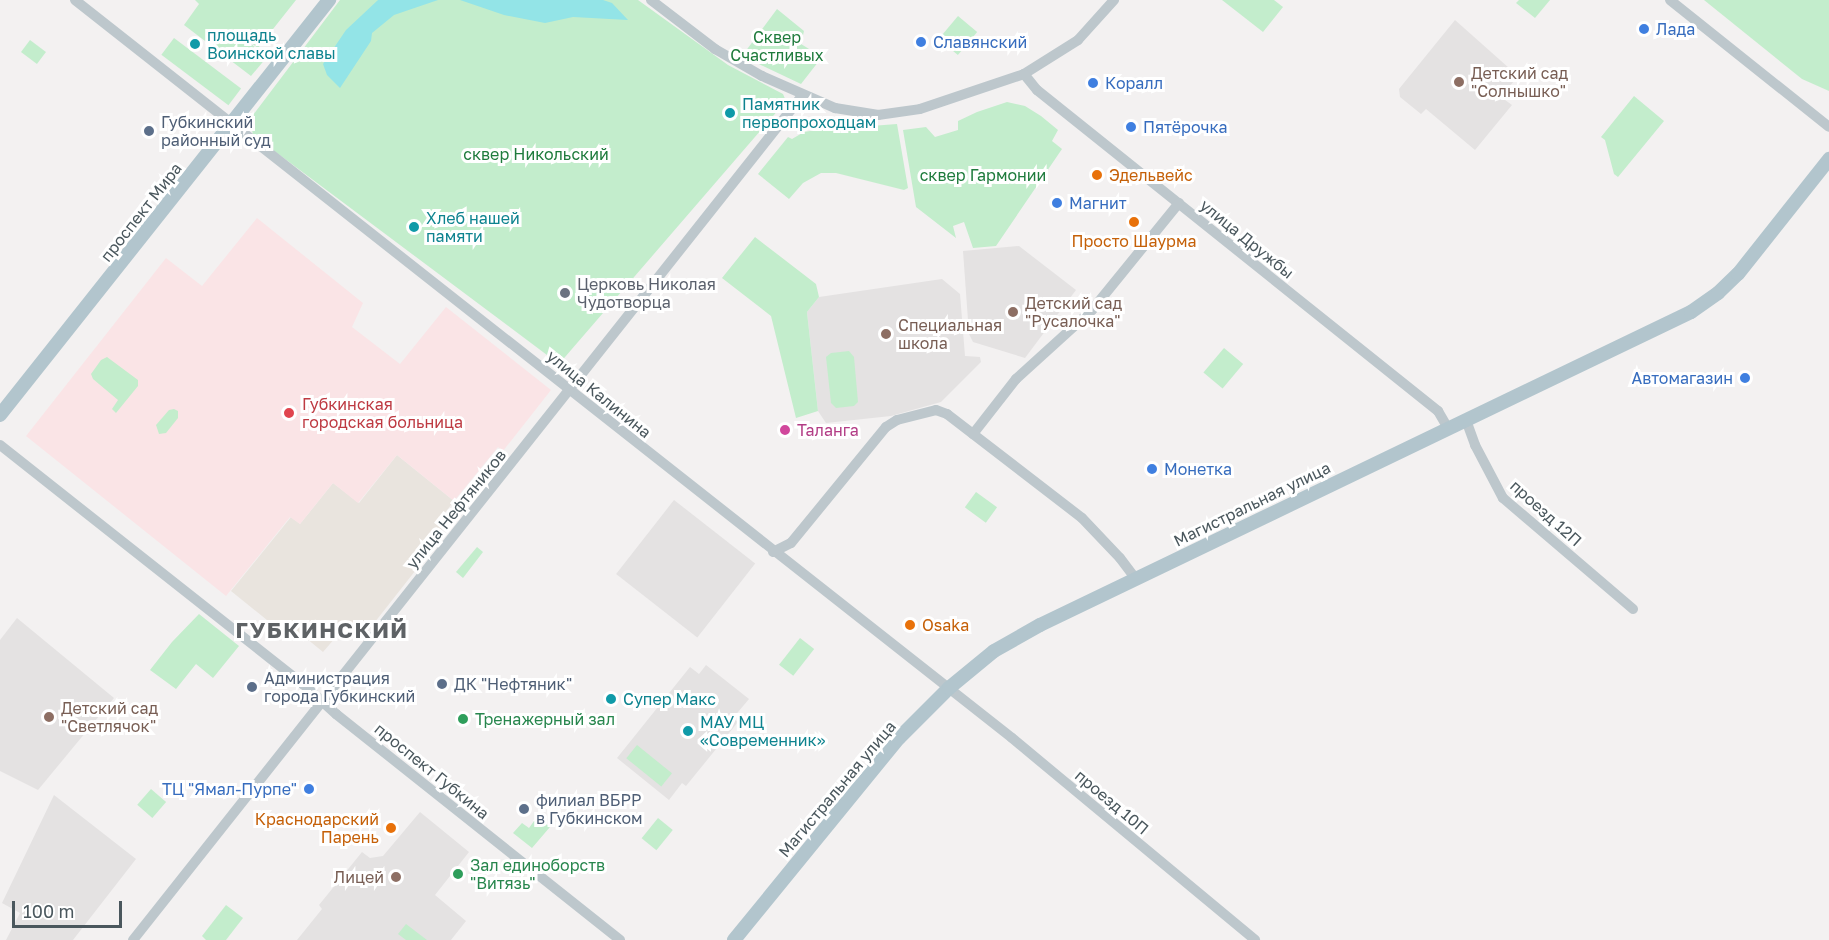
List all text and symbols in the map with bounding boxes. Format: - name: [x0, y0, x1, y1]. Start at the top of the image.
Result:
- place label: Лада: [1656, 19, 1695, 39]
- marker: Лада: [1637, 22, 1651, 36]
- place label: площадь Воинской славы: [207, 25, 336, 63]
- park label: Сквер Счастливых: [730, 27, 824, 65]
- place label: Славянский: [933, 32, 1027, 52]
- marker: Славянский: [914, 35, 928, 49]
- marker: площадь Воинской славы: [188, 37, 202, 51]
- place label: Детский сад "Солнышко": [1471, 63, 1568, 101]
- place label: Коралл: [1105, 73, 1163, 93]
- marker: Детский сад "Солнышко": [1452, 75, 1466, 89]
- marker: Коралл: [1086, 76, 1100, 90]
- place label: Памятник первопроходцам: [742, 94, 876, 132]
- marker: Памятник первопроходцам: [723, 106, 737, 120]
- place label: Губкинский районный суд: [161, 112, 271, 150]
- place label: Пятёрочка: [1143, 117, 1227, 137]
- marker: Пятёрочка: [1124, 120, 1138, 134]
- marker: Губкинский районный суд: [142, 124, 156, 138]
- park label: сквер Никольский: [463, 144, 609, 164]
- street label: проспект Мира: [96, 159, 186, 265]
- park label: сквер Гармонии: [920, 165, 1046, 185]
- place label: Эдельвейс: [1109, 165, 1193, 185]
- marker: Эдельвейс: [1090, 168, 1104, 182]
- place label: Магнит: [1069, 193, 1127, 213]
- street label: улица Дружбы: [1196, 195, 1298, 283]
- marker: Магнит: [1050, 196, 1064, 210]
- place label: Хлеб нашей памяти: [426, 208, 520, 246]
- marker: Просто Шаурма: [1127, 215, 1141, 229]
- marker: Хлеб нашей памяти: [407, 220, 421, 234]
- place label: Просто Шаурма: [1071, 231, 1197, 251]
- place label: Церковь Николая Чудотворца: [577, 274, 716, 312]
- marker: Церковь Николая Чудотворца: [558, 286, 572, 300]
- place label: Детский сад "Русалочка": [1025, 293, 1122, 331]
- marker: Детский сад "Русалочка": [1006, 305, 1020, 319]
- place label: Специальная школа: [898, 315, 1002, 353]
- marker: Специальная школа: [879, 327, 893, 341]
- street label: улица Калинина: [543, 346, 655, 442]
- place label: Автомагазин: [1632, 368, 1733, 388]
- marker: Автомагазин: [1738, 371, 1752, 385]
- place label: Губкинская городская больница: [302, 394, 463, 432]
- marker: Губкинская городская больница: [280, 404, 298, 422]
- place label: Таланга: [797, 420, 859, 440]
- marker: Таланга: [778, 423, 792, 437]
- street label: улица Нефтяников: [402, 446, 510, 572]
- street label: Магистральная улица: [1171, 458, 1333, 550]
- place label: Монетка: [1164, 459, 1232, 479]
- marker: Монетка: [1145, 462, 1159, 476]
- street label: проезд 12П: [1506, 476, 1586, 550]
- place label: Osaka: [922, 615, 969, 635]
- district label: ГУБКИНСКИЙ: [235, 617, 409, 643]
- marker: Osaka: [903, 618, 917, 632]
- place label: Администрация города Губкинский: [264, 668, 415, 706]
- place label: ДК "Нефтяник": [454, 674, 572, 694]
- marker: ДК "Нефтяник": [435, 677, 449, 691]
- marker: Администрация города Губкинский: [245, 680, 259, 694]
- place label: Супер Макс: [623, 689, 716, 709]
- marker: Супер Макс: [604, 692, 618, 706]
- place label: Детский сад "Светлячок": [61, 698, 158, 736]
- place label: Тренажерный зал: [475, 709, 615, 729]
- marker: Детский сад "Светлячок": [42, 710, 56, 724]
- marker: Тренажерный зал: [456, 712, 470, 726]
- place label: МАУ МЦ «Современник»: [700, 712, 826, 750]
- street label: Магистральная улица: [774, 717, 900, 861]
- street label: проспект Губкина: [371, 719, 493, 823]
- marker: МАУ МЦ «Современник»: [681, 724, 695, 738]
- street label: проезд 10П: [1071, 766, 1153, 838]
- place label: ТЦ "Ямал-Пурпе": [162, 779, 297, 799]
- marker: ТЦ "Ямал-Пурпе": [302, 782, 316, 796]
- place label: филиал ВБРР в Губкинском: [536, 790, 643, 828]
- marker: филиал ВБРР в Губкинском: [517, 802, 531, 816]
- place label: Краснодарский Парень: [255, 809, 379, 847]
- marker: Краснодарский Парень: [384, 821, 398, 835]
- place label: Зал единоборств "Витязь": [470, 855, 605, 893]
- place label: Лицей: [334, 867, 384, 887]
- marker: Зал единоборств "Витязь": [451, 867, 465, 881]
- marker: Лицей: [389, 870, 403, 884]
- scale bar: [15, 889, 124, 927]
- text: 100 m: [23, 900, 74, 922]

